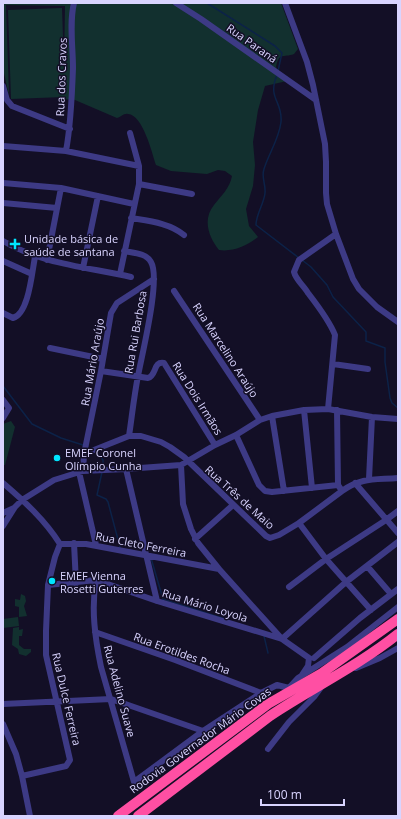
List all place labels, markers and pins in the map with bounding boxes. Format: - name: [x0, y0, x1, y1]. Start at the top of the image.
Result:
- place label: Unidade básica de saúde de santana: [24, 231, 118, 259]
- marker: Unidade básica de saúde de santana: [9, 238, 21, 250]
- place label: EMEF Coronel Olímpio Cunha: [65, 445, 142, 473]
- marker: EMEF Coronel Olímpio Cunha: [52, 453, 62, 463]
- place label: EMEF Vienna Rosetti Guterres: [60, 568, 144, 596]
- marker: EMEF Vienna Rosetti Guterres: [47, 576, 57, 586]

